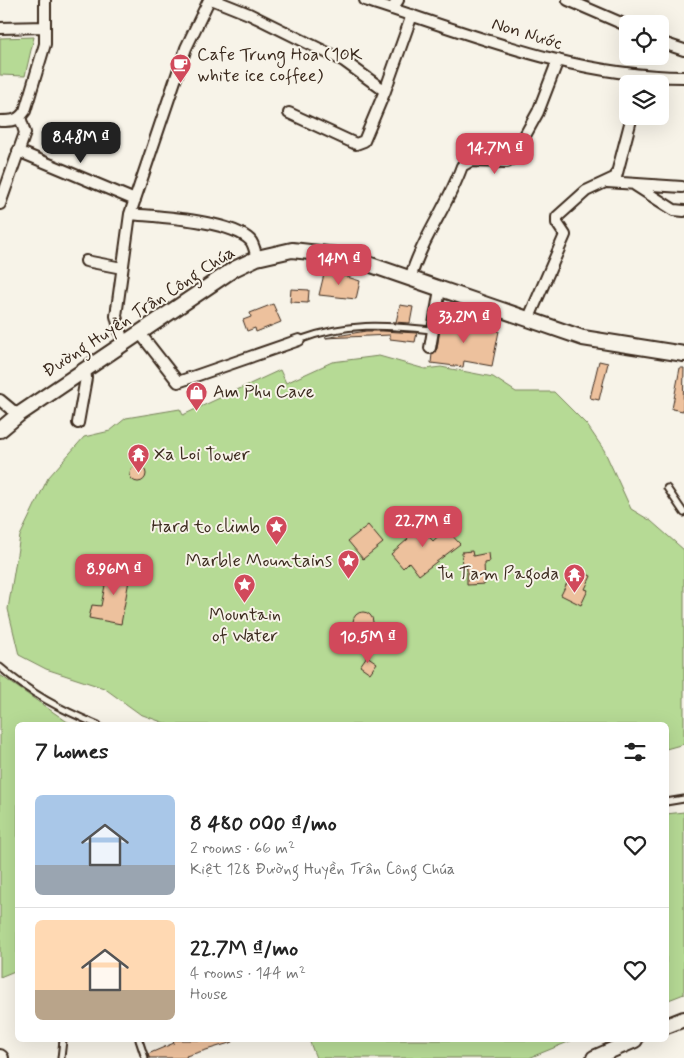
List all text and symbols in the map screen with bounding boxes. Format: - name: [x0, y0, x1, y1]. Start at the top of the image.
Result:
- street label: Non Nước: [489, 12, 565, 56]
- map controls: [619, 15, 669, 125]
- button: locate: [619, 15, 669, 65]
- place label: Cafe Trung Hoa (10K white ice coffee): [197, 43, 363, 88]
- cafe icon: Cafe Trung Hoa (10K white ice coffee): [169, 53, 193, 84]
- button: layers: [619, 75, 669, 125]
- pin: 8.48M ₫: [35, 121, 127, 164]
- text: 8.48M ₫: [53, 127, 110, 148]
- pin: 14.7M ₫: [449, 132, 541, 175]
- text: 14.7M ₫: [467, 138, 523, 159]
- street label: Đường Huyền Trân Công Chúa: [38, 241, 241, 385]
- pin: 14M ₫: [304, 244, 374, 286]
- text: 14M ₫: [317, 249, 361, 270]
- pin: 33.2M ₫: [418, 302, 510, 344]
- text: 33.2M ₫: [438, 307, 490, 328]
- shop icon: Am Phu Cave: [185, 380, 209, 411]
- place label: Am Phu Cave: [213, 380, 314, 404]
- temple icon: Xa Loi Tower: [126, 443, 150, 474]
- place label: Xa Loi Tower: [154, 443, 250, 467]
- pin: 22.7M ₫: [377, 506, 469, 548]
- text: 22.7M ₫: [395, 511, 451, 532]
- place label: Hard to climb: [151, 515, 260, 539]
- place icon: Hard to climb: [264, 515, 288, 546]
- place label: Marble Mountains: [186, 549, 332, 573]
- place icon: Marble Mountains: [336, 549, 360, 580]
- pin: 8.96M ₫: [68, 554, 160, 596]
- text: 8.96M ₫: [86, 559, 142, 580]
- place label: Tu Tam Pagoda: [437, 562, 559, 588]
- temple icon: Tu Tam Pagoda: [563, 562, 587, 593]
- place icon: Mountain of Water: [233, 573, 257, 604]
- place label: Mountain of Water: [209, 603, 281, 648]
- pin: 10.5M ₫: [322, 622, 414, 664]
- text: 10.5M ₫: [340, 627, 396, 648]
- text: 7 homes: [35, 738, 108, 766]
- icon: filters: [621, 738, 649, 766]
- text: 8 480 000 ₫/mo: [190, 810, 337, 838]
- icon: home: [75, 815, 135, 875]
- icon: heart: [621, 831, 649, 859]
- text: 2 rooms · 66 m²: [190, 838, 295, 859]
- text: Kiệt 128 Đường Huyền Trân Công Chúa: [190, 859, 455, 880]
- text: 22.7M ₫/mo: [190, 935, 298, 963]
- icon: home: [75, 940, 135, 1000]
- icon: heart: [621, 956, 649, 984]
- text: 4 rooms · 144 m²: [190, 963, 306, 984]
- text: House: [190, 984, 228, 1005]

